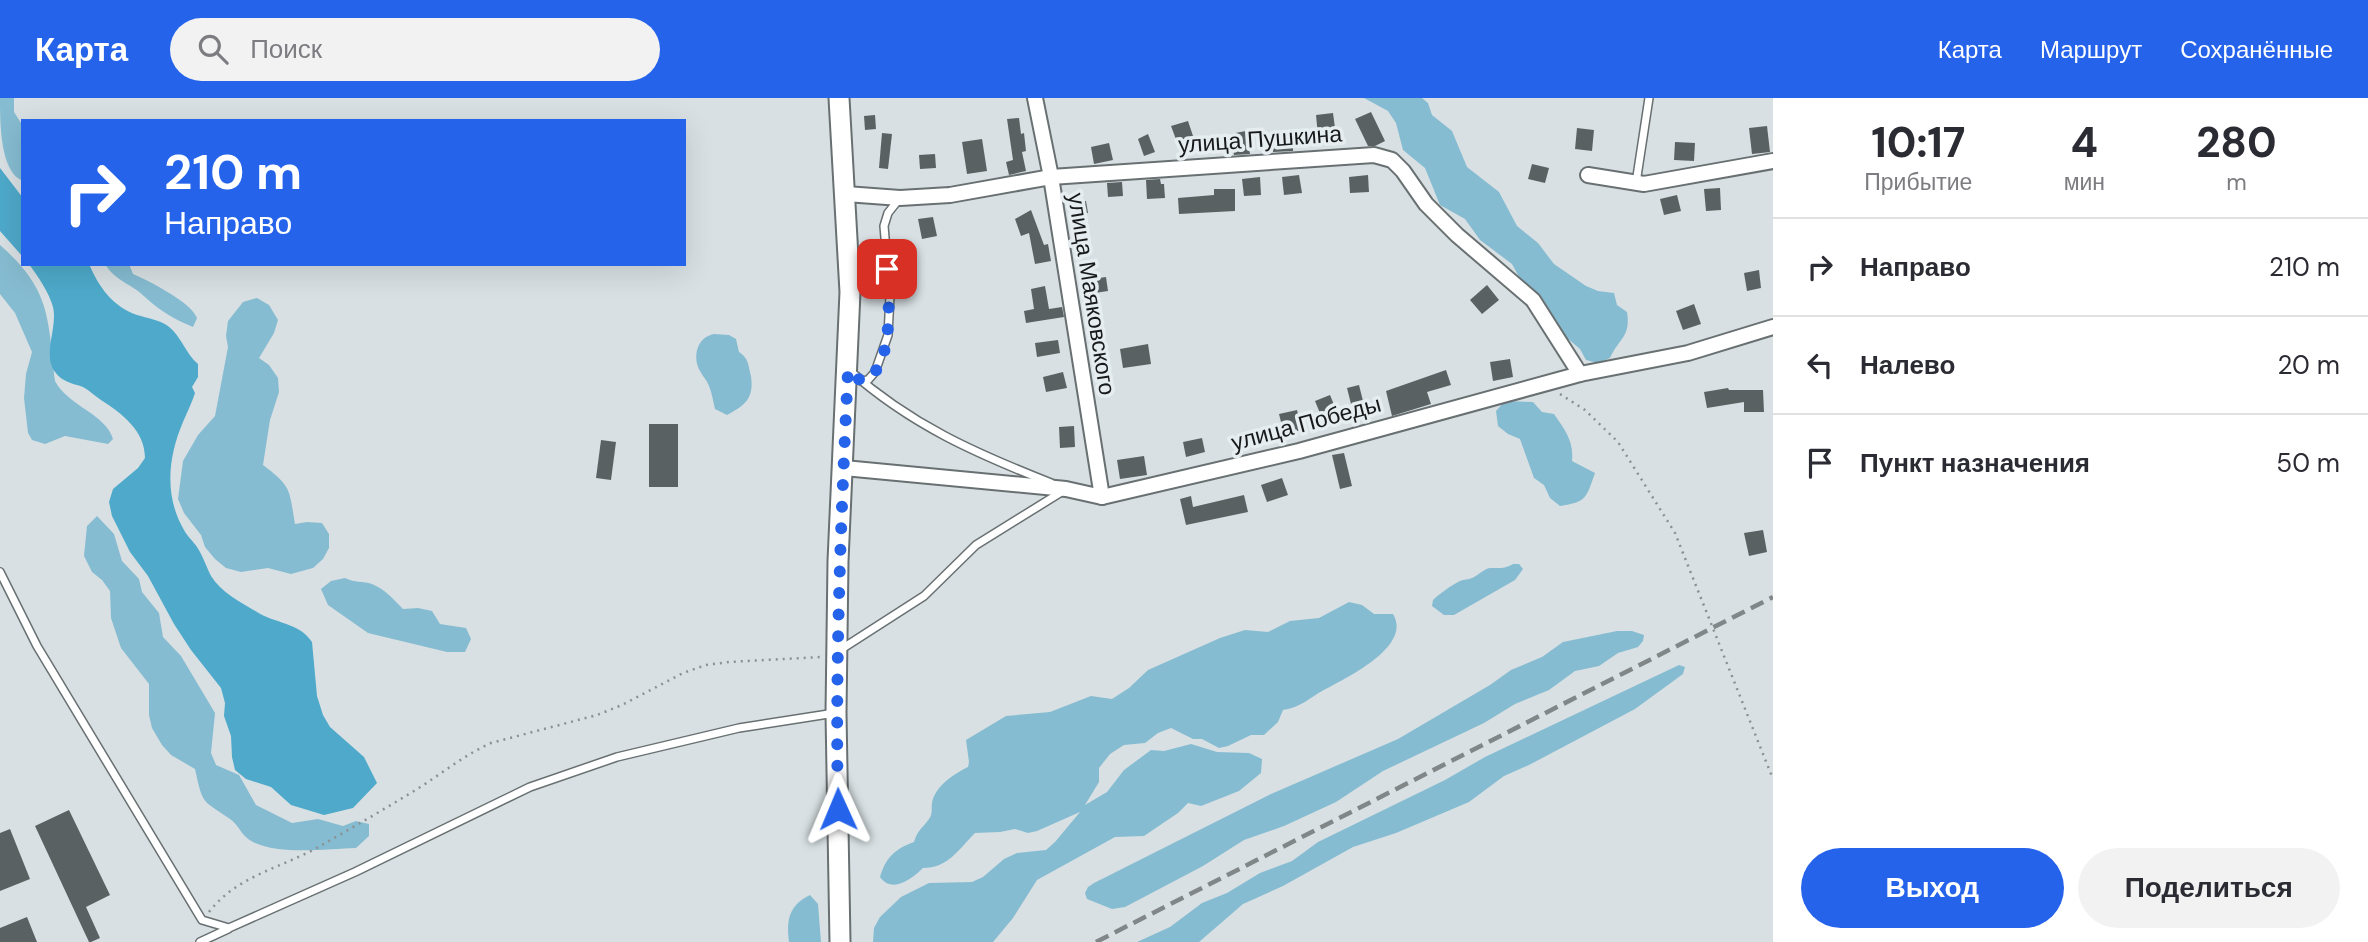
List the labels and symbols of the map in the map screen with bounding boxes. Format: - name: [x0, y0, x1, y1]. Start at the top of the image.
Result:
- street label: улица Пушкина: [1177, 118, 1343, 160]
- street label: улица Маяковского: [1061, 191, 1123, 397]
- pin: [857, 239, 917, 299]
- street label: улица Победы: [1228, 389, 1384, 457]
- position arrow: [801, 772, 875, 846]

